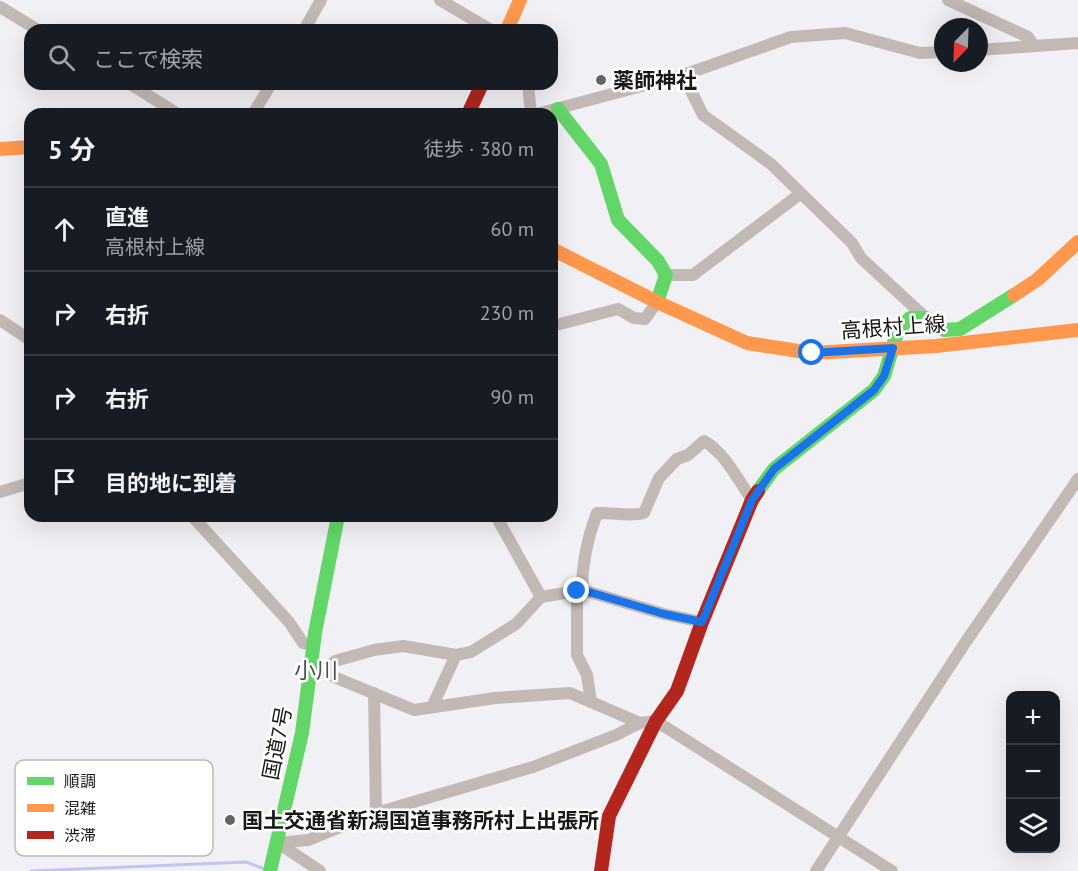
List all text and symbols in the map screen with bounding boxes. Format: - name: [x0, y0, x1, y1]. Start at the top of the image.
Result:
- north arrow: [934, 18, 988, 72]
- search box: [24, 24, 558, 90]
- icon: search: [45, 41, 78, 74]
- text: ここで検索: [93, 45, 203, 73]
- place label: 薬師神社: [613, 67, 697, 94]
- marker: 薬師神社: [594, 73, 608, 87]
- text: 5 分: [48, 133, 95, 166]
- text: 徒歩 · 380 m: [424, 136, 534, 162]
- text: 直進: [105, 203, 149, 231]
- icon: ahead: [48, 213, 81, 246]
- text: 60 m: [491, 216, 534, 242]
- text: 高根村上線: [105, 234, 205, 260]
- icon: right: [48, 297, 81, 330]
- text: 230 m: [480, 300, 534, 326]
- text: 右折: [105, 301, 149, 329]
- street label: 高根村上線: [840, 310, 946, 344]
- route start: [798, 339, 824, 365]
- icon: right: [48, 381, 81, 414]
- text: 90 m: [491, 384, 534, 410]
- text: 右折: [105, 385, 149, 413]
- icon: arrive: [48, 465, 81, 498]
- text: 目的地に到着: [105, 469, 237, 497]
- route end: [563, 577, 589, 603]
- district label: 小川: [294, 656, 338, 684]
- map controls: [1006, 691, 1060, 853]
- button: +: [1006, 691, 1060, 745]
- street label: 国道7号: [257, 704, 297, 782]
- button: −: [1006, 745, 1060, 799]
- legend: [15, 760, 213, 856]
- text: 順調: [64, 771, 96, 791]
- text: 混雑: [64, 798, 96, 818]
- button: layers: [1006, 799, 1060, 853]
- place label: 国土交通省新潟国道事務所村上出張所: [242, 807, 599, 834]
- marker: 国土交通省新潟国道事務所村上出張所: [223, 813, 237, 827]
- text: 渋滞: [64, 825, 96, 845]

